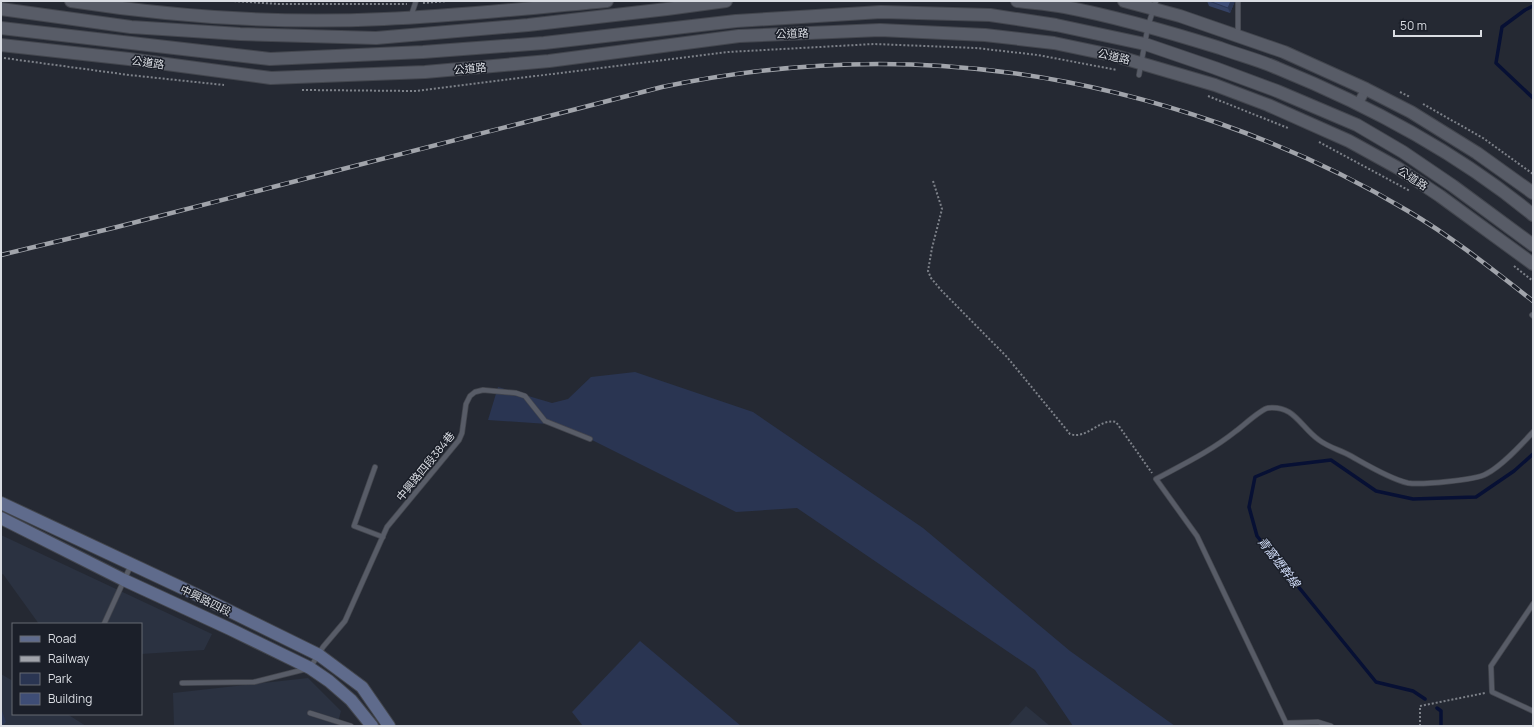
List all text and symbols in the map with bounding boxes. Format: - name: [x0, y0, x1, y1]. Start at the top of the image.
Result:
- scale bar: [1394, 12, 1481, 38]
- text: 50 m: [1400, 17, 1427, 34]
- street label: 公道路: [775, 25, 809, 41]
- street label: 公道路: [1096, 45, 1132, 67]
- street label: 公道路: [131, 52, 165, 72]
- street label: 公道路: [453, 59, 487, 77]
- street label: 公道路: [1395, 163, 1431, 193]
- street label: 中興路四段384巷: [392, 428, 458, 504]
- water label: 青窩壢幹線: [1254, 533, 1305, 592]
- street label: 中興路四段: [178, 581, 234, 619]
- legend: [12, 623, 142, 715]
- text: Road: [48, 630, 76, 647]
- text: Railway: [48, 650, 90, 667]
- text: Park: [48, 670, 73, 687]
- text: Building: [48, 690, 92, 707]

